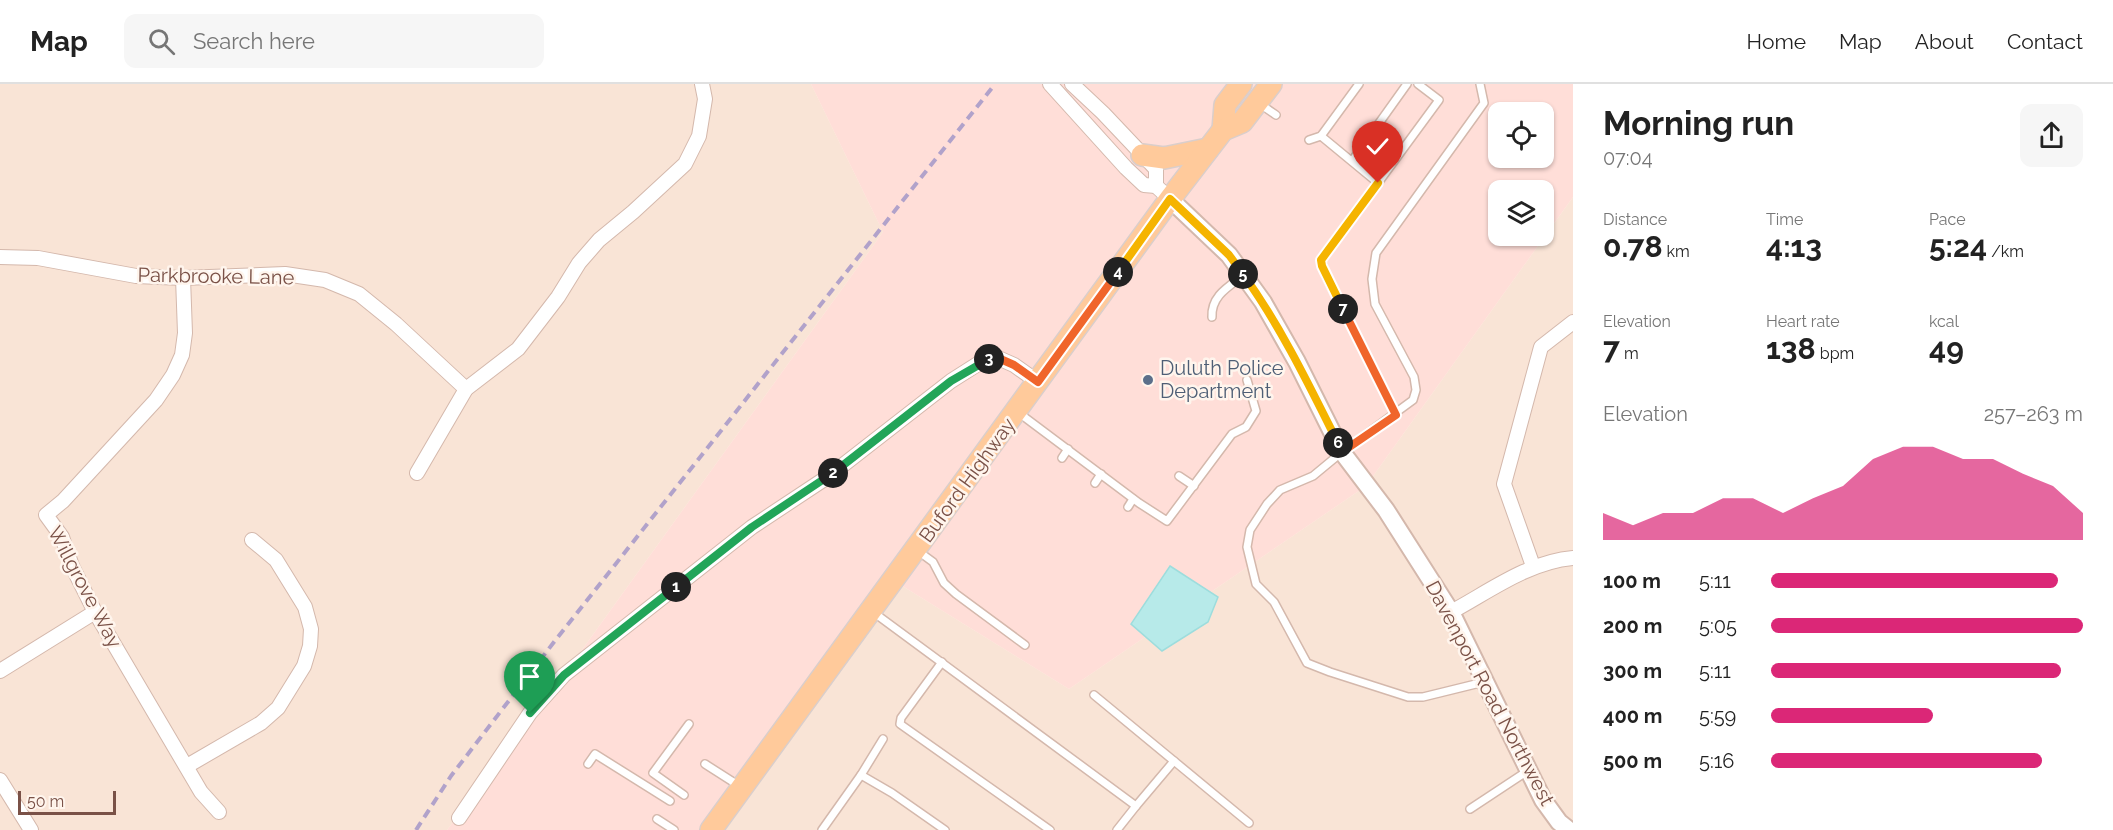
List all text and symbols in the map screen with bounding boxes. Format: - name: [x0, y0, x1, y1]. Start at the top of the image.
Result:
- search box: [124, 14, 544, 68]
- text: Map: [30, 25, 88, 58]
- icon: search: [145, 25, 178, 58]
- text: Search here: [193, 28, 315, 54]
- text: Home: [1747, 29, 1806, 54]
- text: Map: [1839, 29, 1882, 54]
- text: About: [1915, 29, 1974, 54]
- text: Contact: [2007, 29, 2083, 54]
- map controls: [1488, 102, 1554, 246]
- button: locate: [1488, 102, 1554, 168]
- text: Morning run: [1603, 104, 1794, 143]
- button: share: [2020, 104, 2083, 167]
- pin: [1352, 121, 1403, 183]
- icon: check: [1361, 130, 1394, 163]
- text: 07:04: [1603, 146, 1653, 170]
- button: layers: [1488, 180, 1554, 246]
- text: Distance: [1603, 210, 1667, 229]
- text: Time: [1766, 210, 1803, 229]
- text: Pace: [1929, 210, 1966, 229]
- text: 0.78: [1603, 229, 1663, 264]
- text: 4:13: [1766, 229, 1822, 264]
- text: 5:24: [1929, 229, 1987, 264]
- text: km: [1663, 242, 1690, 261]
- text: /km: [1987, 242, 2024, 261]
- pin: 4: [1103, 257, 1133, 287]
- pin: 5: [1228, 259, 1258, 289]
- text: 4: [1113, 262, 1123, 281]
- street label: Parkbrooke Lane: [138, 263, 295, 289]
- text: 5: [1239, 264, 1247, 283]
- pin: 7: [1328, 294, 1358, 324]
- text: 7: [1339, 299, 1347, 318]
- text: Elevation: [1603, 312, 1671, 331]
- text: Heart rate: [1766, 312, 1840, 331]
- text: kcal: [1929, 312, 1959, 331]
- text: 7: [1603, 331, 1620, 366]
- text: 138: [1766, 331, 1816, 366]
- text: 49: [1929, 331, 1964, 366]
- pin: 3: [974, 344, 1004, 374]
- text: m: [1620, 344, 1639, 363]
- text: bpm: [1816, 344, 1854, 363]
- text: 3: [985, 349, 993, 368]
- place label: Duluth Police Department: [1160, 356, 1284, 403]
- marker: Duluth Police Department: [1141, 373, 1155, 387]
- text: Elevation: [1603, 402, 1688, 426]
- text: 257–263 m: [1984, 402, 2083, 426]
- street label: Buford Highway: [914, 413, 1020, 547]
- pin: 6: [1323, 428, 1353, 458]
- text: 6: [1333, 433, 1343, 452]
- pin: 2: [818, 458, 848, 488]
- text: 2: [828, 463, 838, 482]
- street label: Willgrove Way: [43, 522, 127, 652]
- text: 100 m: [1603, 569, 1661, 593]
- text: 5:11: [1699, 569, 1731, 593]
- pin: 1: [661, 572, 691, 602]
- text: 1: [672, 577, 680, 596]
- street label: Davenport Road Northwest: [1420, 577, 1560, 810]
- text: 200 m: [1603, 614, 1662, 638]
- text: 5:05: [1699, 614, 1737, 638]
- pin: [504, 651, 555, 713]
- text: 300 m: [1603, 659, 1662, 683]
- text: 5:11: [1699, 659, 1731, 683]
- icon: arrive: [513, 660, 546, 693]
- text: 400 m: [1603, 704, 1662, 728]
- text: 5:59: [1699, 704, 1736, 728]
- text: 500 m: [1603, 749, 1662, 773]
- text: 5:16: [1699, 749, 1734, 773]
- scale bar: [18, 788, 116, 816]
- text: 50 m: [27, 792, 64, 811]

